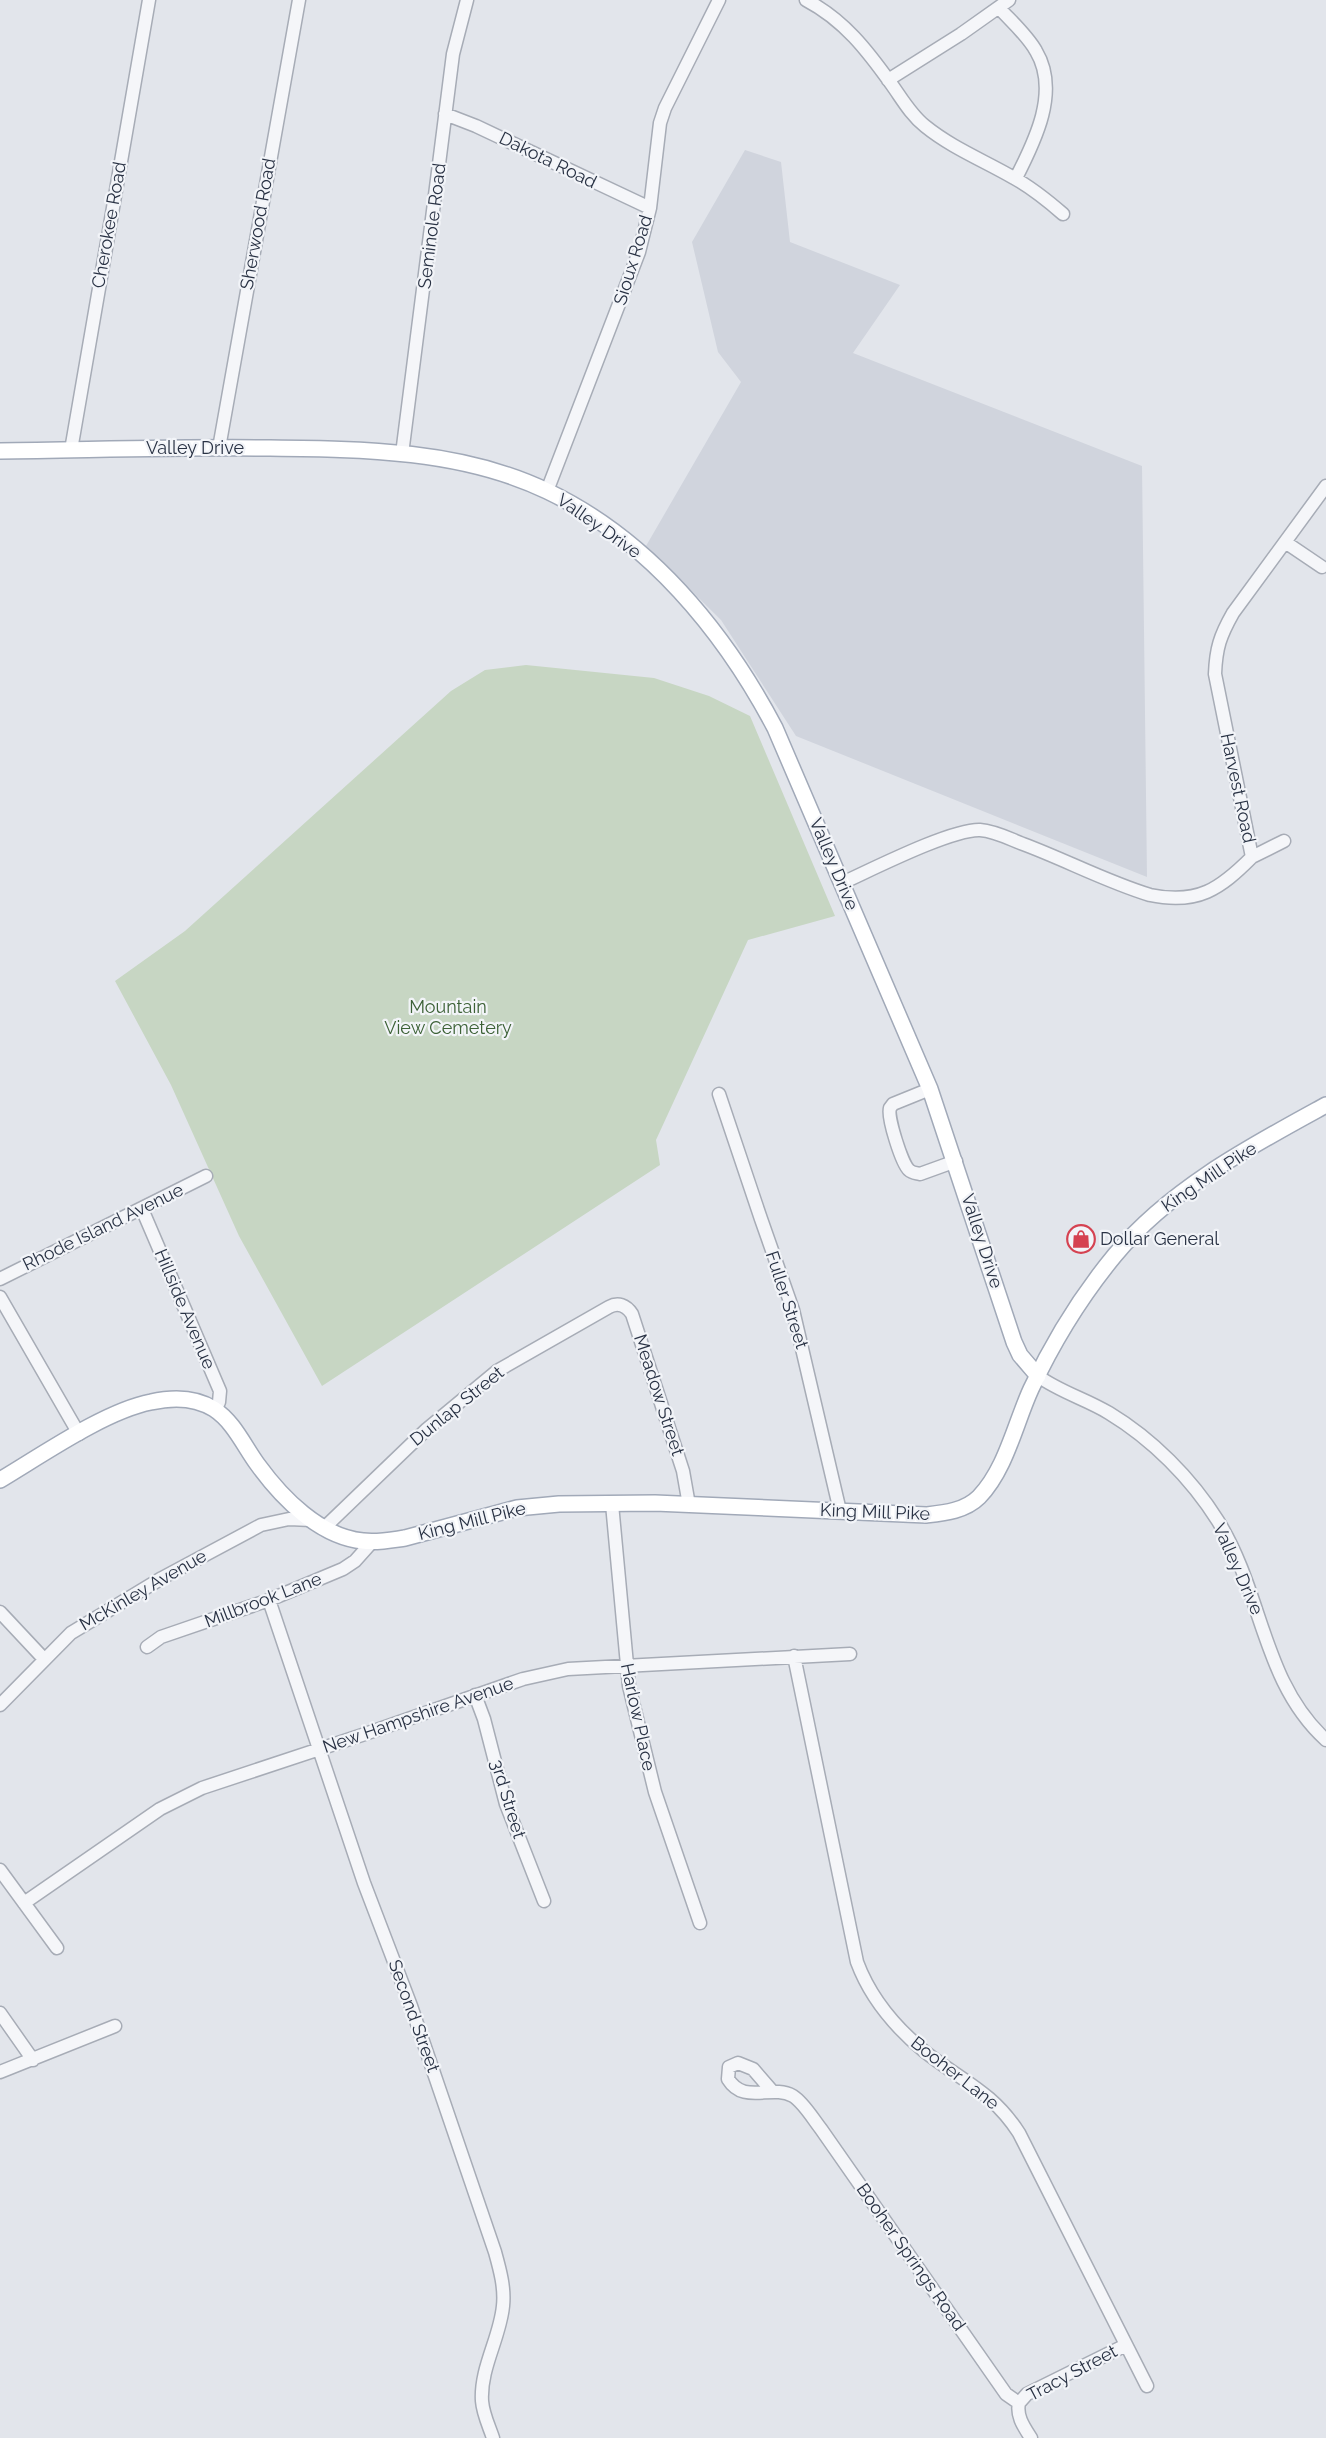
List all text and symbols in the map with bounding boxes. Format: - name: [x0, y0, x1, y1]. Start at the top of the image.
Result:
- street label: Dakota Road: [496, 127, 600, 192]
- street label: Sherwood Road: [236, 157, 279, 291]
- street label: Cherokee Road: [87, 160, 130, 290]
- street label: Seminole Road: [413, 162, 450, 290]
- street label: Sioux Road: [609, 212, 656, 307]
- street label: Valley Drive: [146, 437, 244, 458]
- street label: Valley Drive: [553, 489, 646, 563]
- street label: Harvest Road: [1217, 731, 1260, 845]
- street label: Valley Drive: [806, 815, 863, 913]
- park label: Mountain View Cemetery: [384, 996, 512, 1038]
- street label: King Mill Pike: [1157, 1137, 1261, 1216]
- street label: Rhode Island Avenue: [19, 1178, 187, 1275]
- street label: Valley Drive: [957, 1191, 1008, 1291]
- shop icon: Dollar General: [1066, 1224, 1096, 1254]
- place label: Dollar General: [1100, 1228, 1219, 1249]
- street label: Hillside Avenue: [151, 1246, 220, 1372]
- street label: Fuller Street: [762, 1248, 813, 1351]
- street label: Meadow Street: [630, 1332, 689, 1458]
- street label: Dunlap Street: [406, 1361, 508, 1450]
- street label: King Mill Pike: [416, 1497, 528, 1544]
- street label: King Mill Pike: [820, 1499, 931, 1524]
- street label: Valley Drive: [1209, 1520, 1268, 1618]
- street label: McKinley Avenue: [76, 1544, 210, 1634]
- street label: Millbrook Lane: [201, 1567, 325, 1631]
- street label: Harlow Place: [617, 1661, 660, 1773]
- street label: New Hampshire Avenue: [320, 1672, 516, 1757]
- street label: 3rd Street: [487, 1757, 530, 1841]
- street label: Second Street: [384, 1957, 445, 2075]
- street label: Booher Lane: [907, 2032, 1004, 2114]
- street label: Booher Springs Road: [853, 2179, 970, 2335]
- street label: Tracy Street: [1023, 2340, 1120, 2405]

